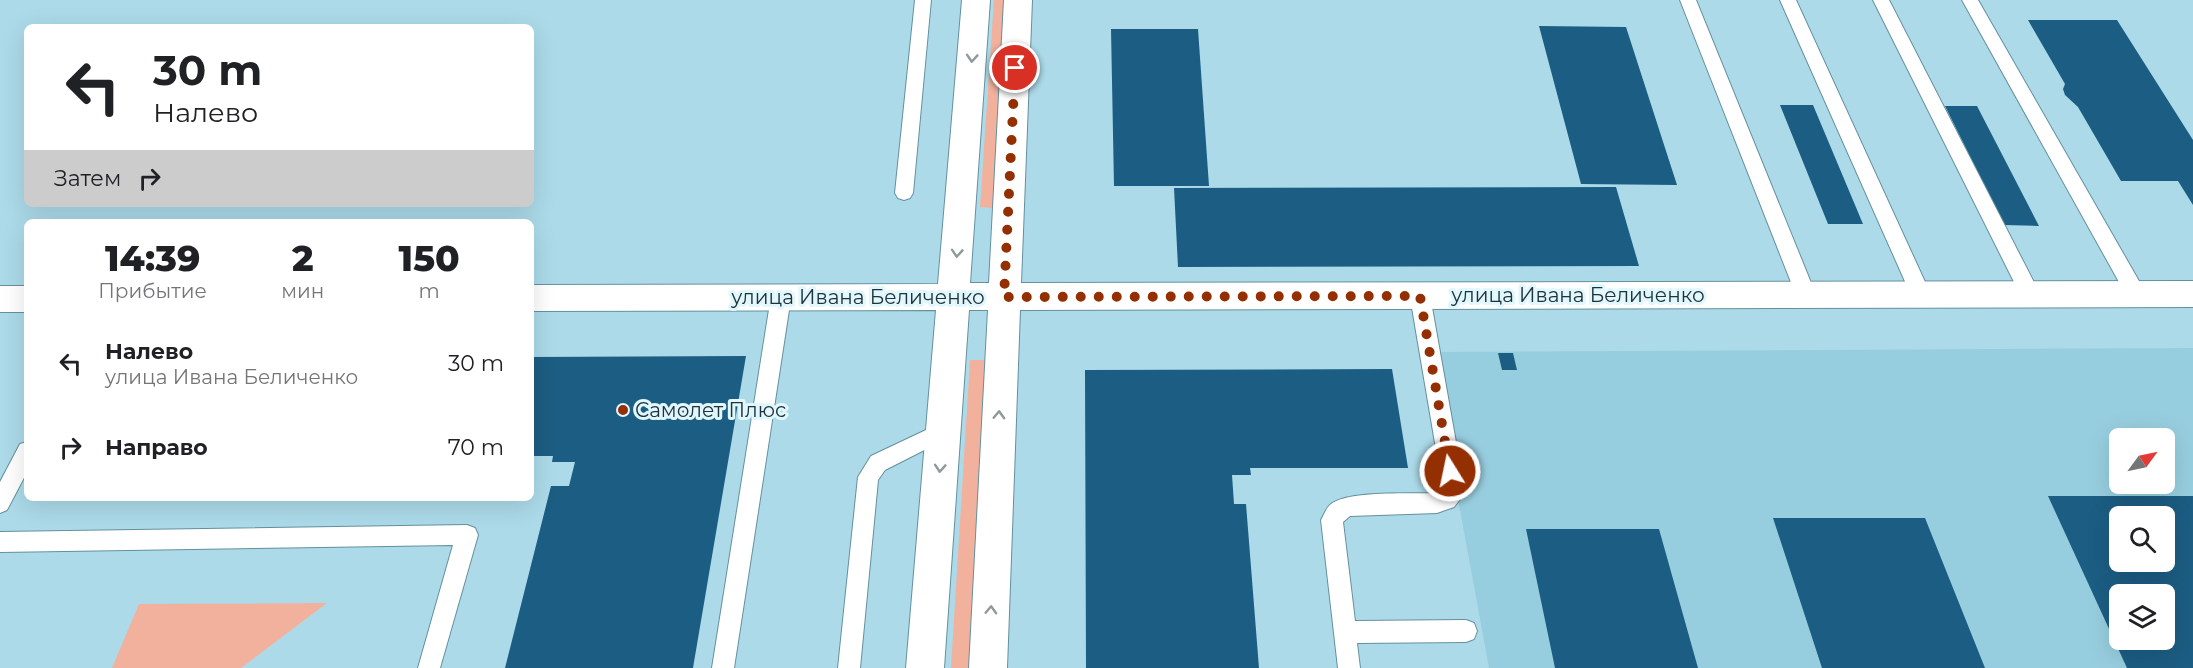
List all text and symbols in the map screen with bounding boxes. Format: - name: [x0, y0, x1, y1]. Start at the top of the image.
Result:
- pin: [989, 42, 1040, 93]
- text: 30 m: [153, 44, 262, 96]
- icon: left: [54, 48, 132, 126]
- icon: arrive: [998, 51, 1031, 84]
- one-way arrow: [966, 54, 979, 63]
- text: Налево: [153, 96, 258, 129]
- icon: right: [133, 162, 166, 195]
- text: Затем: [54, 165, 121, 192]
- text: 14:39: [105, 236, 200, 280]
- text: 2: [292, 236, 313, 280]
- text: 150: [399, 236, 460, 280]
- one-way arrow: [951, 248, 964, 257]
- text: Прибытие: [98, 279, 207, 303]
- text: мин: [281, 279, 324, 303]
- text: m: [418, 279, 440, 303]
- street label: улица Ивана Беличенко: [1450, 283, 1705, 307]
- street label: улица Ивана Беличенко: [730, 285, 985, 309]
- text: Налево: [105, 338, 193, 365]
- icon: left: [54, 347, 87, 380]
- text: 30 m: [448, 350, 504, 377]
- text: улица Ивана Беличенко: [105, 365, 358, 389]
- place label: Самолет Плюс: [635, 398, 786, 422]
- marker: Самолет Плюс: [616, 403, 630, 417]
- one-way arrow: [993, 410, 1006, 419]
- north arrow: [2109, 428, 2175, 494]
- map controls: [2109, 428, 2175, 650]
- icon: right: [54, 431, 87, 464]
- text: Направо: [105, 434, 208, 461]
- text: 70 m: [448, 434, 504, 461]
- position arrow: [1418, 439, 1482, 503]
- one-way arrow: [934, 464, 947, 473]
- button: search: [2109, 506, 2175, 572]
- button: layers: [2109, 584, 2175, 650]
- one-way arrow: [984, 605, 997, 614]

